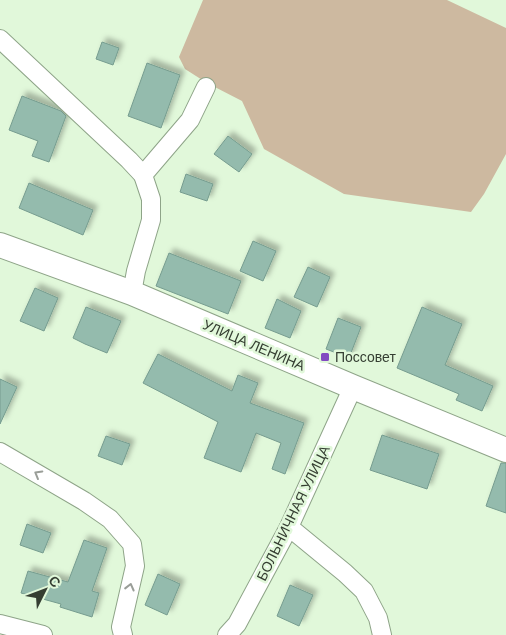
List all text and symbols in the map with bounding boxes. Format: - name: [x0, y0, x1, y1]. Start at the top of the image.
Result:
- street label: УЛИЦА ЛЕНИНА: [201, 316, 308, 374]
- place label: Поссовет: [335, 349, 396, 365]
- marker: Поссовет: [319, 351, 331, 363]
- street label: БОЛЬНИЧНАЯ УЛИЦА: [253, 442, 333, 583]
- one-way arrow: [34, 470, 43, 480]
- north arrow: [20, 565, 70, 615]
- text: С: [45, 572, 64, 590]
- one-way arrow: [124, 583, 135, 592]

